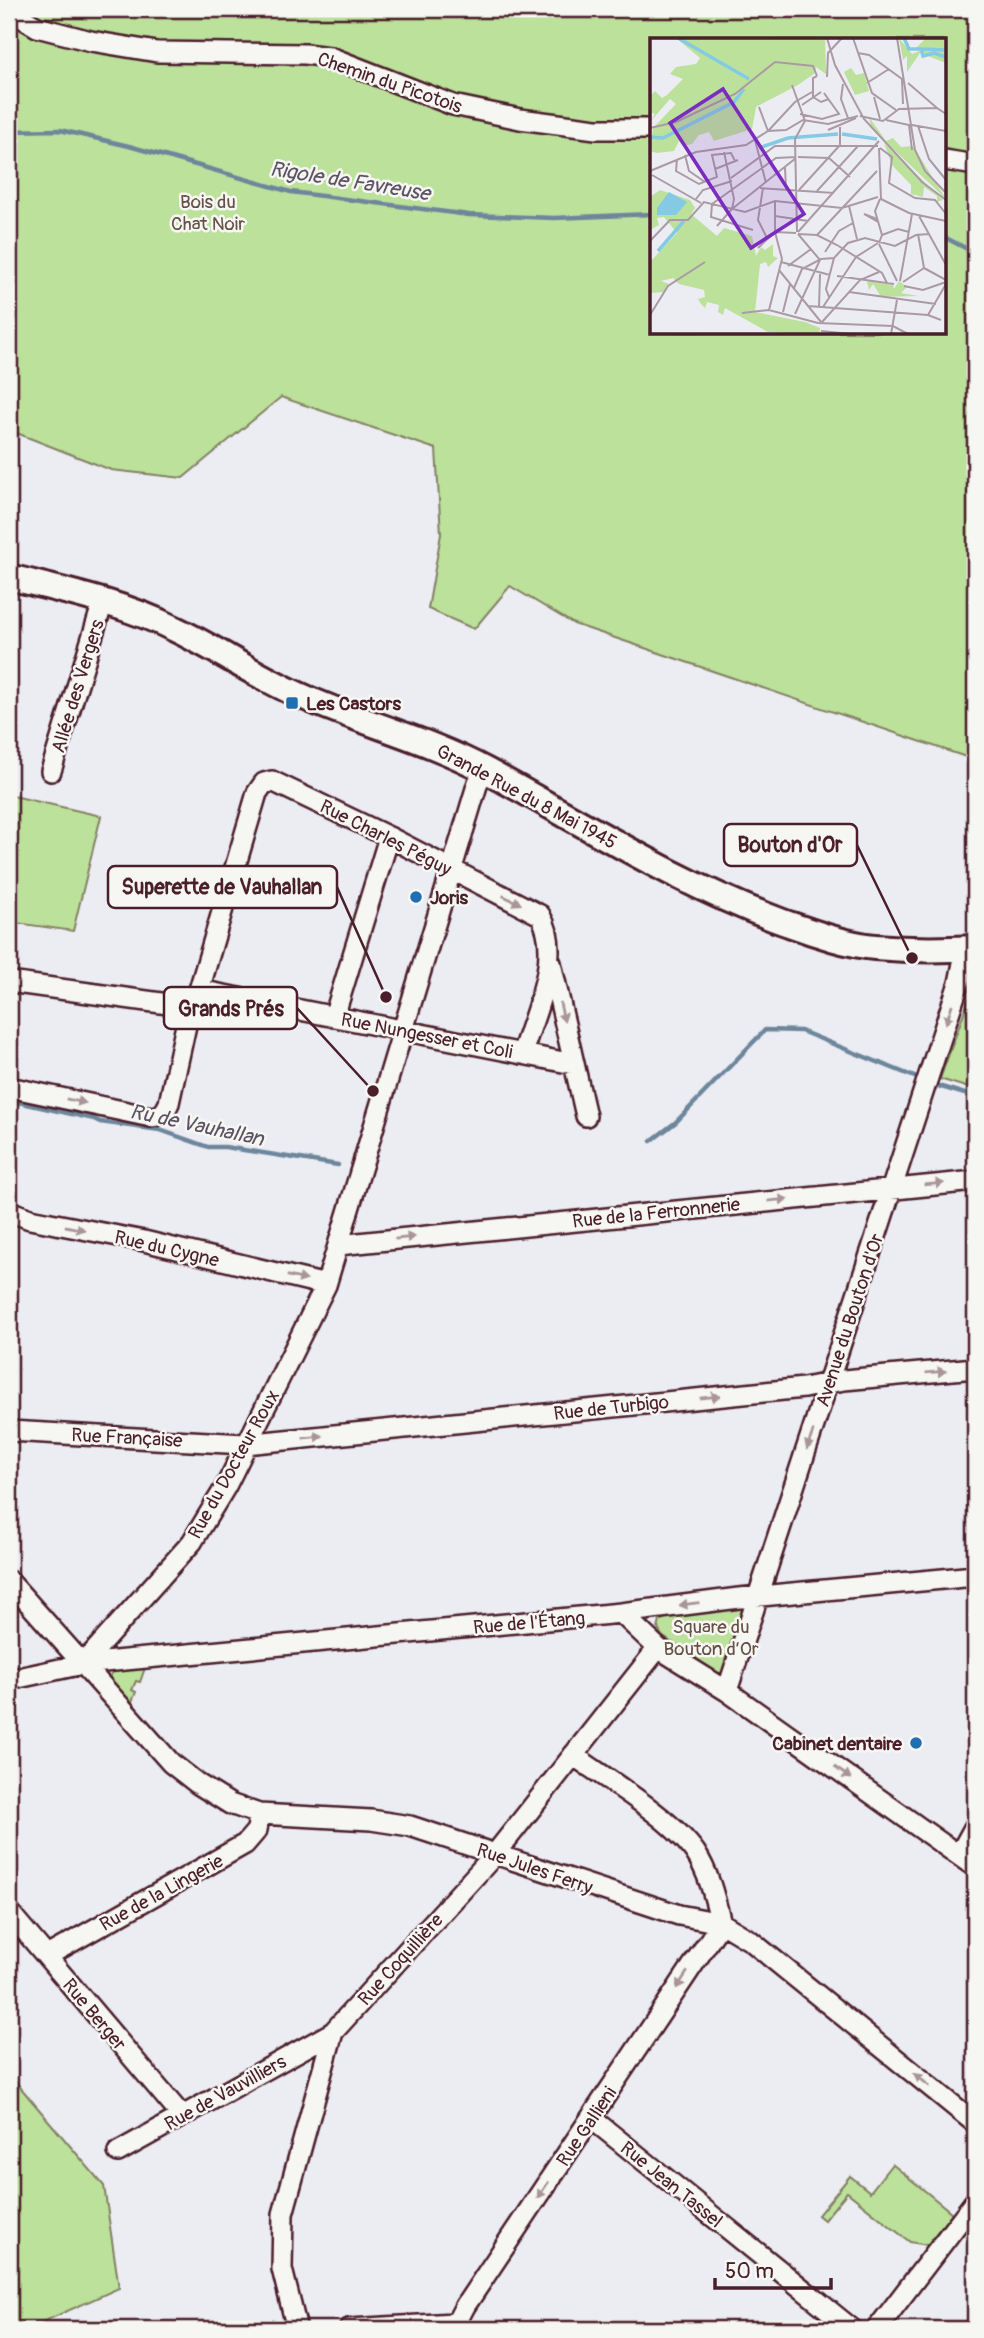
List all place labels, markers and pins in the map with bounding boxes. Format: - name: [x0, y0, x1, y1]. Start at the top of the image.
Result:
- place label: Les Castors: [306, 692, 401, 716]
- marker: Les Castors: [284, 695, 300, 711]
- callout: Bouton d'Or: [724, 824, 857, 866]
- callout: Superette de Vauhallan: [108, 866, 337, 908]
- place label: Joris: [430, 886, 468, 910]
- marker: Joris: [408, 889, 424, 905]
- callout: Grands Prés: [164, 987, 297, 1029]
- place label: Cabinet dentaire: [772, 1732, 903, 1756]
- marker: Cabinet dentaire: [908, 1735, 924, 1751]

